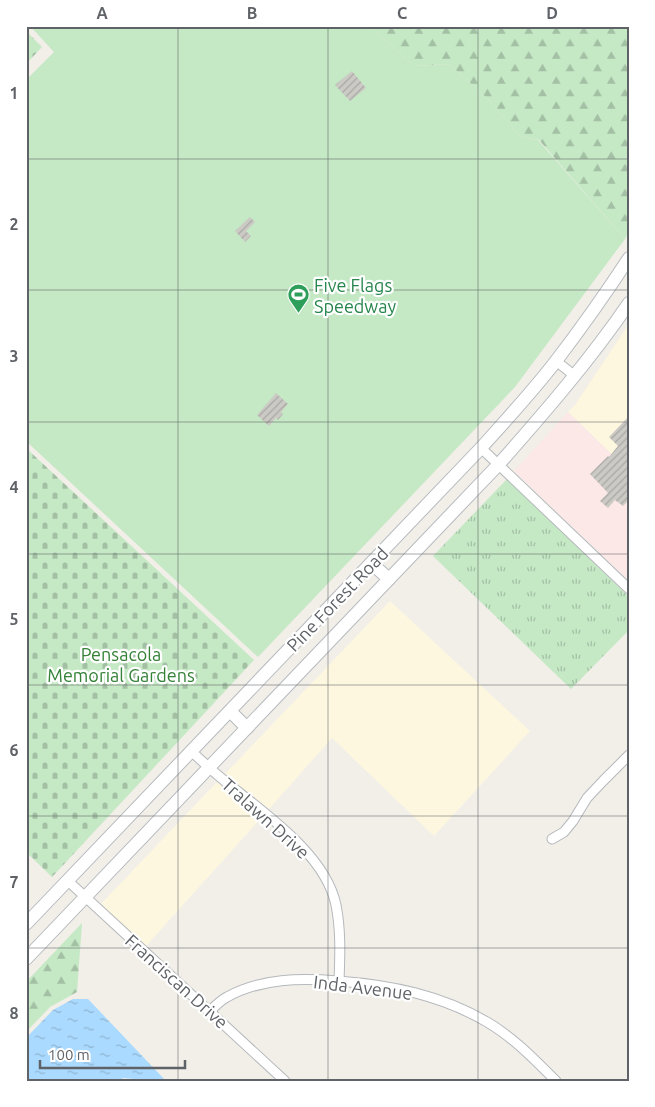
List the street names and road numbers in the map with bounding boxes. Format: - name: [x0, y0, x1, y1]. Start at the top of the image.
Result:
- street label: Pine Forest Road: [282, 543, 392, 655]
- street label: Tralawn Drive: [218, 774, 314, 862]
- street label: Franciscan Drive: [122, 930, 232, 1032]
- street label: Inda Avenue: [312, 971, 414, 1003]

